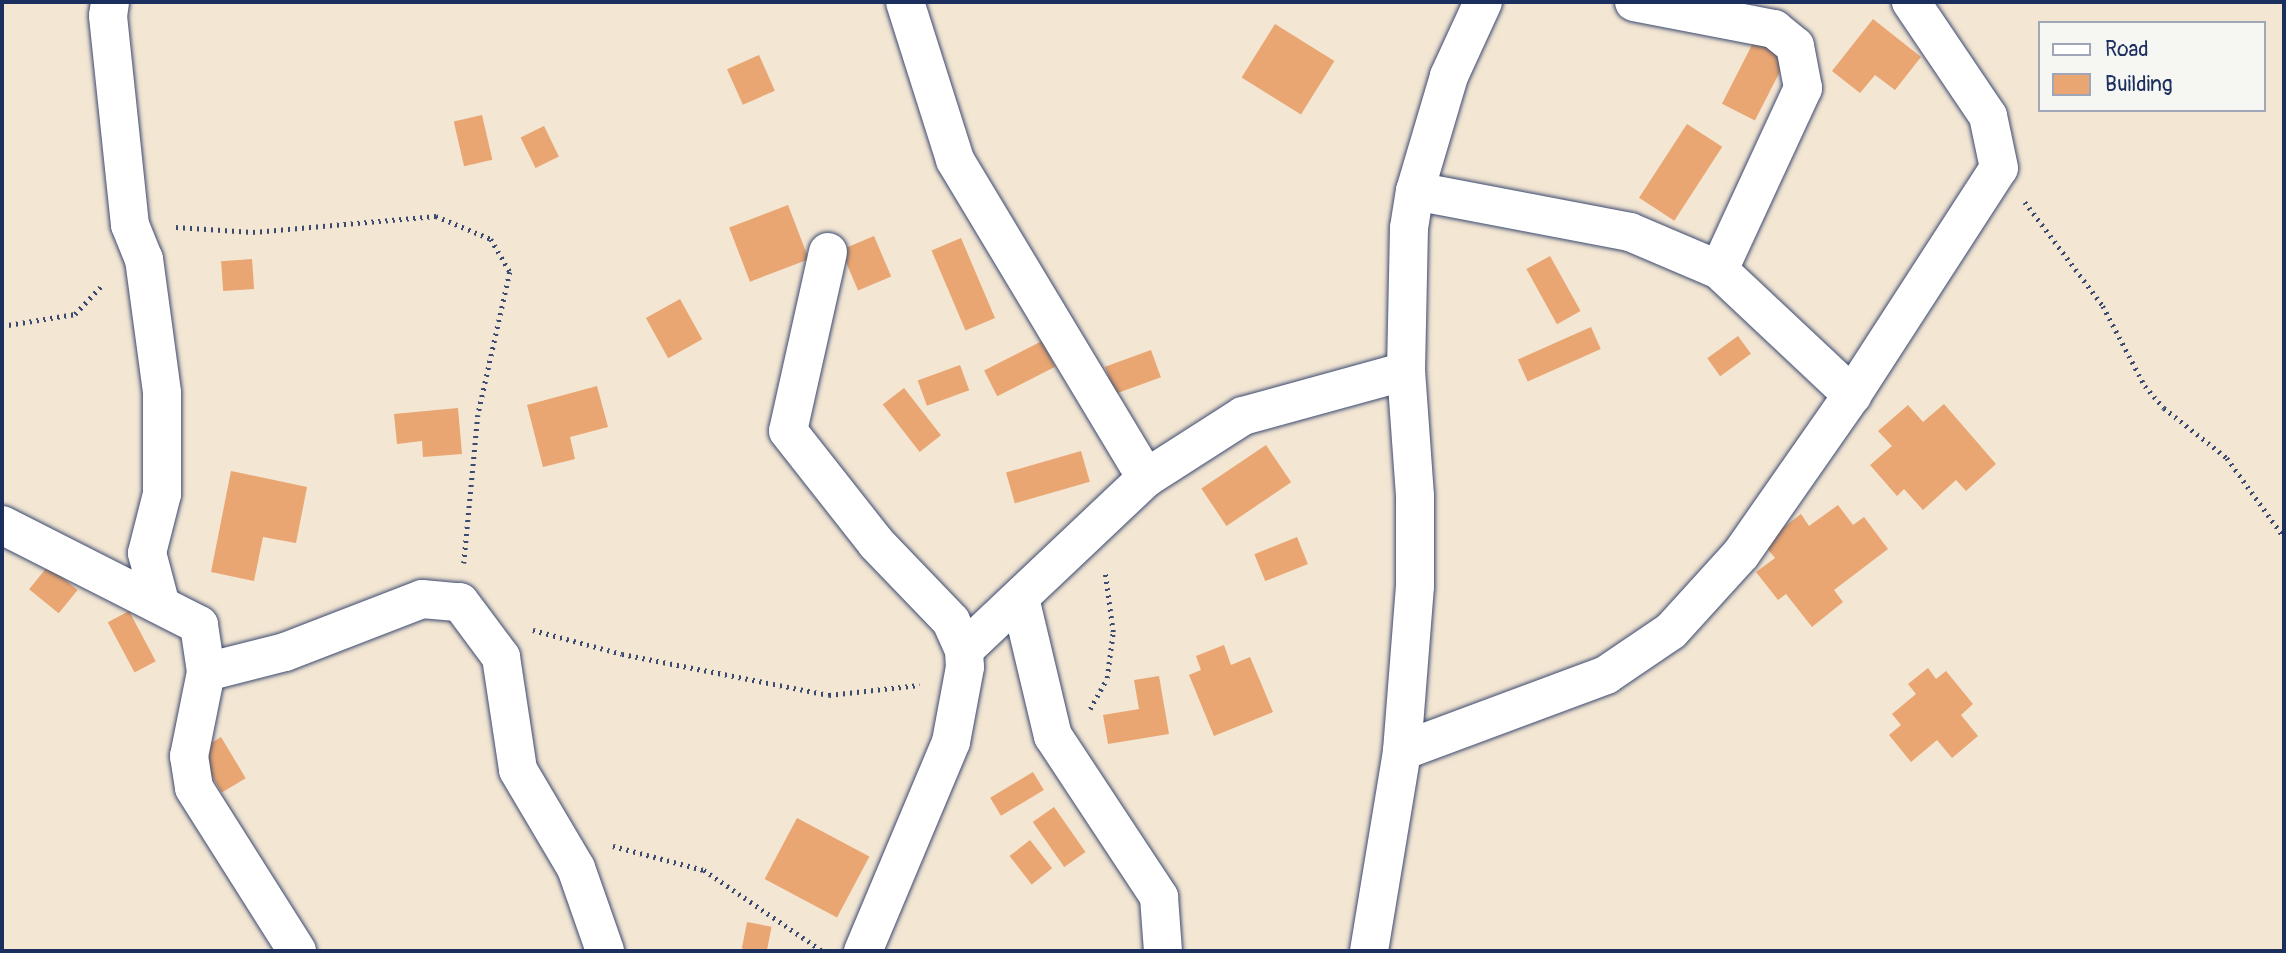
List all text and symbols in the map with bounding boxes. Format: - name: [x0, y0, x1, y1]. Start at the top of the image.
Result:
- legend: [2038, 21, 2265, 112]
- text: Road: [2105, 36, 2149, 63]
- text: Building: [2105, 71, 2172, 98]

